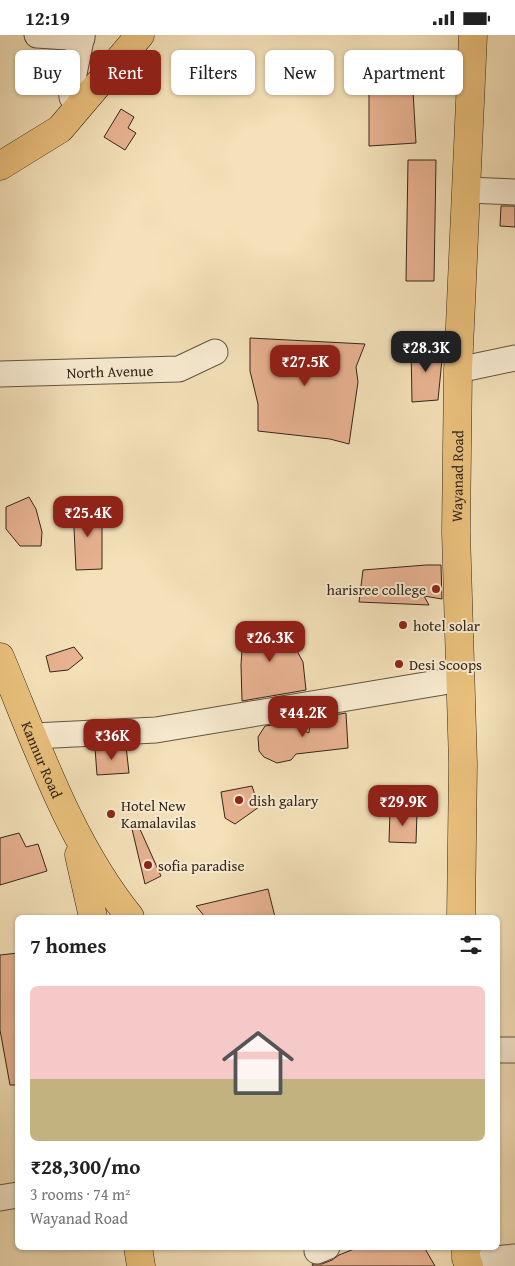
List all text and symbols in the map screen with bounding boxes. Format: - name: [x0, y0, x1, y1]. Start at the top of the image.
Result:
- text: 12:19: [25, 4, 70, 32]
- chip: Buy: [15, 50, 80, 95]
- chip: Rent: [90, 50, 161, 95]
- chip: Filters: [171, 50, 255, 95]
- chip: New: [265, 50, 334, 95]
- chip: Apartment: [344, 50, 463, 95]
- pin: ₹28.3K: [385, 331, 467, 373]
- text: ₹28.3K: [402, 335, 450, 359]
- pin: ₹27.5K: [264, 345, 346, 387]
- text: ₹27.5K: [281, 349, 329, 373]
- street label: North Avenue: [66, 359, 154, 383]
- street label: Wayanad Road: [446, 430, 468, 522]
- pin: ₹25.4K: [47, 495, 129, 538]
- text: ₹25.4K: [64, 500, 112, 524]
- place label: harisree college: [327, 579, 426, 600]
- marker: harisree college: [430, 583, 442, 595]
- place label: hotel solar: [413, 615, 480, 636]
- marker: hotel solar: [397, 619, 409, 631]
- pin: ₹26.3K: [229, 621, 311, 663]
- text: ₹26.3K: [246, 625, 294, 649]
- place label: Desi Scoops: [409, 654, 482, 675]
- marker: Desi Scoops: [393, 658, 405, 670]
- pin: ₹44.2K: [262, 695, 344, 738]
- text: ₹44.2K: [279, 700, 327, 724]
- street label: Kannur Road: [17, 718, 68, 802]
- pin: ₹36K: [82, 719, 142, 761]
- text: ₹36K: [95, 723, 129, 747]
- pin: ₹29.9K: [362, 785, 444, 827]
- text: ₹29.9K: [379, 789, 427, 813]
- place label: dish galary: [249, 790, 319, 811]
- marker: dish galary: [233, 794, 245, 806]
- place label: Hotel New Kamalavilas: [121, 795, 196, 833]
- marker: Hotel New Kamalavilas: [105, 808, 117, 820]
- place label: sofia paradise: [158, 855, 245, 876]
- marker: sofia paradise: [142, 859, 154, 871]
- text: 7 homes: [30, 930, 106, 961]
- icon: filters: [457, 931, 485, 959]
- icon: home: [213, 1018, 303, 1108]
- text: ₹28,300/mo: [30, 1151, 140, 1182]
- text: 3 rooms · 74 m²: [30, 1182, 130, 1206]
- text: Wayanad Road: [30, 1206, 128, 1230]

